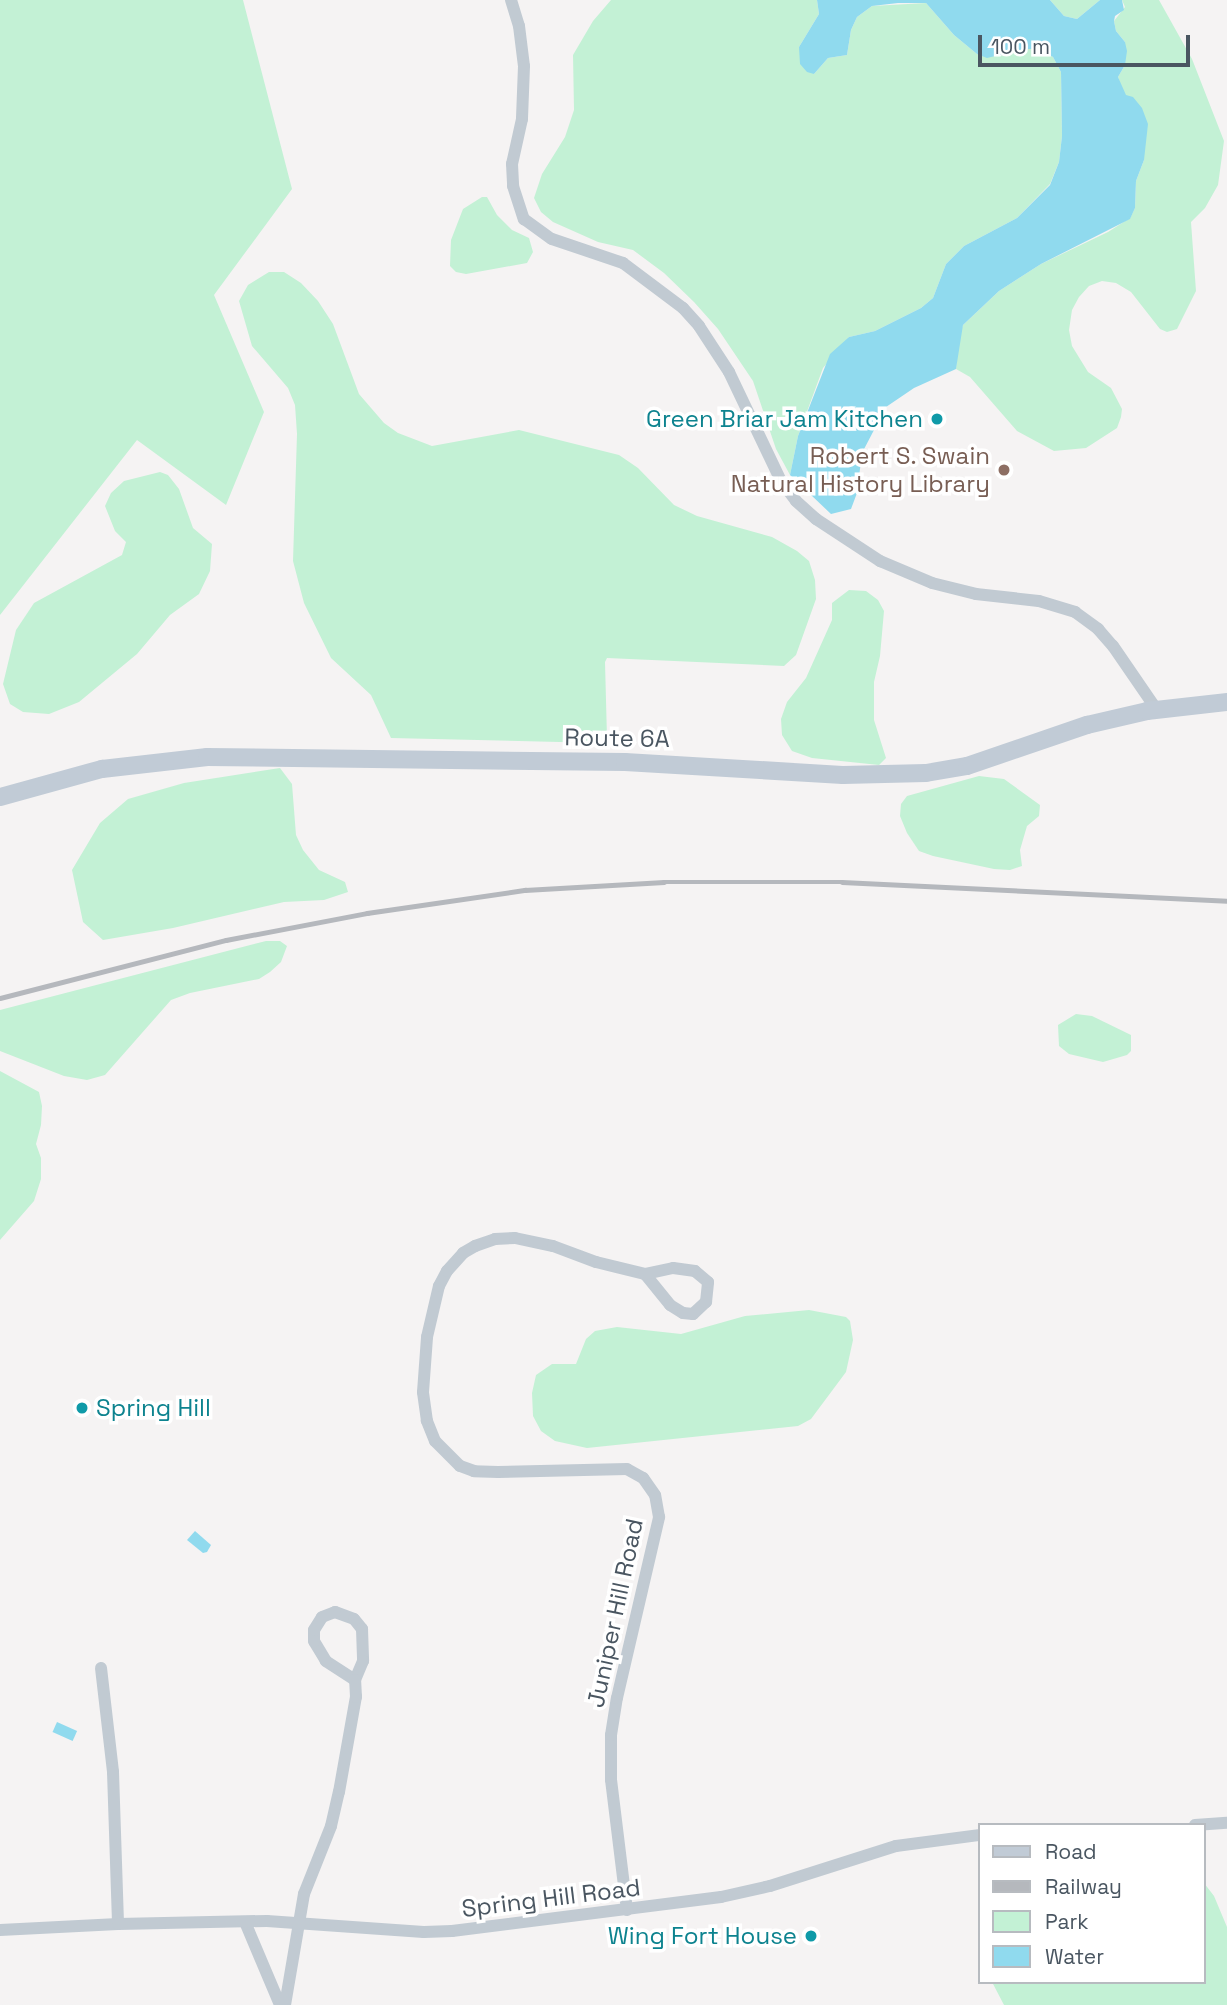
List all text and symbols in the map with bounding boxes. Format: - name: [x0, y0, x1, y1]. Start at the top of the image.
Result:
- scale bar: [982, 21, 1194, 65]
- text: 100 m: [991, 33, 1050, 60]
- place label: Green Briar Jam Kitchen: [646, 405, 923, 433]
- marker: Green Briar Jam Kitchen: [929, 411, 945, 427]
- place label: Robert S. Swain Natural History Library: [731, 442, 990, 498]
- marker: Robert S. Swain Natural History Library: [996, 462, 1012, 478]
- street label: Route 6A: [564, 723, 670, 753]
- place label: Spring Hill: [96, 1394, 211, 1422]
- marker: Spring Hill: [74, 1400, 90, 1416]
- street label: Juniper Hill Road: [581, 1516, 649, 1710]
- legend: [978, 1823, 1206, 1984]
- text: Road: [1045, 1838, 1097, 1865]
- street label: Spring Hill Road: [460, 1873, 642, 1923]
- text: Railway: [1045, 1873, 1122, 1900]
- text: Park: [1045, 1908, 1089, 1935]
- place label: Wing Fort House: [608, 1922, 797, 1950]
- marker: Wing Fort House: [803, 1928, 819, 1944]
- text: Water: [1045, 1943, 1104, 1970]

